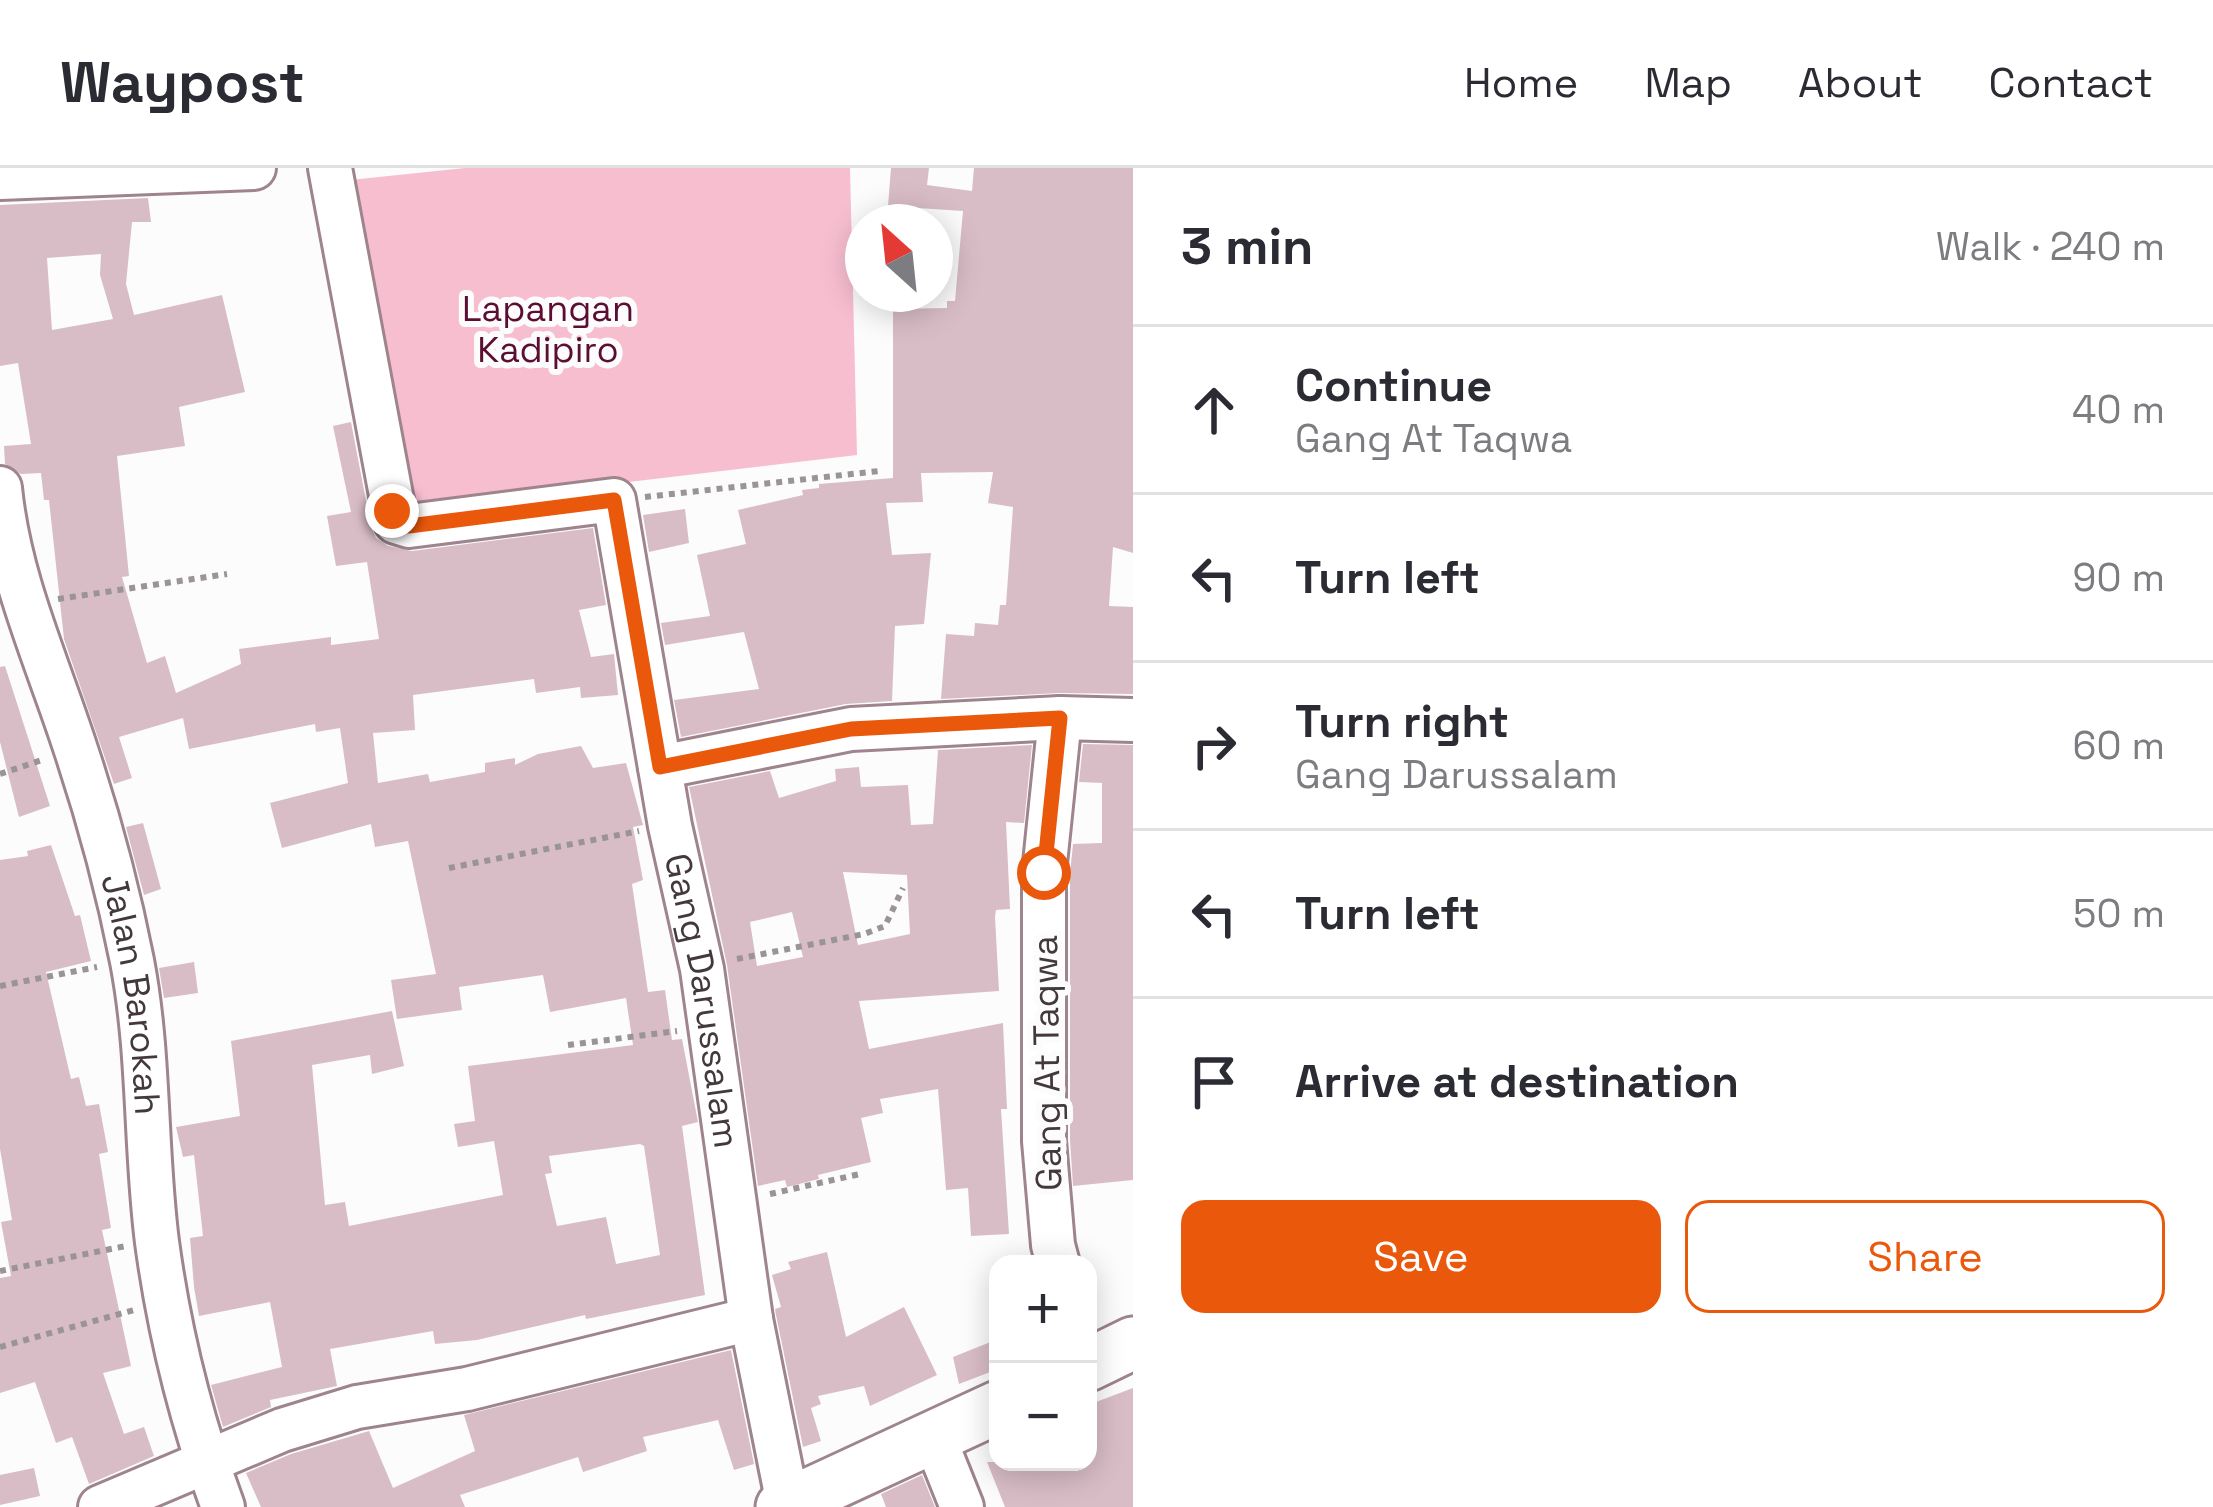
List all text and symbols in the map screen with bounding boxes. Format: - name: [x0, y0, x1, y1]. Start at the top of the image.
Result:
- text: Waypost: [60, 46, 305, 119]
- text: Home: [1464, 56, 1578, 109]
- text: Map: [1644, 56, 1732, 109]
- text: About: [1798, 56, 1923, 109]
- text: Contact: [1989, 56, 2153, 109]
- north arrow: [845, 204, 953, 312]
- text: 3 min: [1181, 214, 1314, 279]
- text: Walk · 240 m: [1936, 222, 2165, 271]
- park label: Lapangan Kadipiro: [462, 286, 634, 373]
- text: Continue: [1295, 357, 1492, 414]
- icon: ahead: [1181, 377, 1247, 443]
- text: 40 m: [2072, 385, 2165, 434]
- text: Gang At Taqwa: [1295, 414, 1572, 463]
- route end: [365, 484, 419, 538]
- icon: left: [1181, 545, 1247, 611]
- text: Turn left: [1295, 549, 1480, 606]
- text: 90 m: [2073, 553, 2165, 602]
- text: Turn right: [1295, 693, 1509, 750]
- icon: right: [1181, 713, 1247, 779]
- text: 60 m: [2073, 721, 2165, 770]
- text: Gang Darussalam: [1295, 750, 1618, 799]
- route start: [1017, 846, 1071, 900]
- street label: Gang Darussalam: [654, 849, 750, 1151]
- street label: Jalan Barokah: [90, 869, 170, 1116]
- icon: left: [1181, 881, 1247, 947]
- text: Turn left: [1295, 885, 1480, 942]
- text: 50 m: [2073, 889, 2165, 938]
- street label: Gang At Taqwa: [1022, 935, 1072, 1191]
- icon: arrive: [1181, 1049, 1247, 1115]
- text: Arrive at destination: [1295, 1053, 1739, 1110]
- button: Save: [1181, 1200, 1661, 1313]
- button: Share: [1685, 1200, 2165, 1313]
- map controls: [989, 1255, 1097, 1471]
- button: +: [989, 1255, 1097, 1363]
- button: −: [989, 1363, 1097, 1471]

